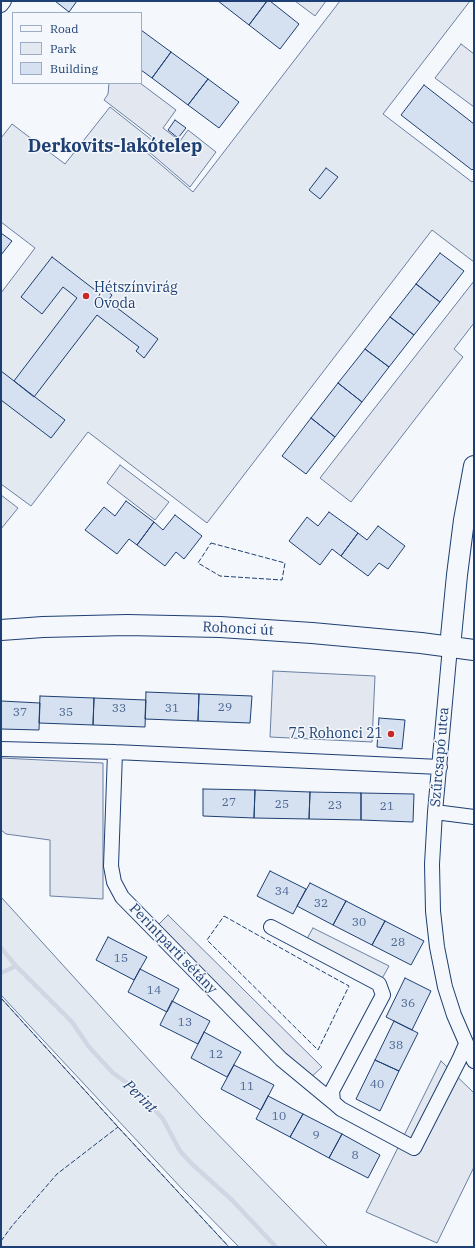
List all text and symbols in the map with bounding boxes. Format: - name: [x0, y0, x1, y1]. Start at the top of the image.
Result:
- legend: [12, 12, 142, 84]
- text: Road: [50, 21, 79, 36]
- text: Park: [50, 41, 76, 56]
- text: Building: [50, 61, 98, 76]
- district label: Derkovits-lakótelep: [28, 136, 202, 158]
- place label: Hétszínvirág Óvoda: [94, 280, 178, 312]
- marker: Hétszínvirág Óvoda: [81, 291, 91, 301]
- street label: Rohonci út: [202, 619, 274, 639]
- house number: 29: [218, 701, 232, 715]
- house number: 33: [112, 702, 126, 716]
- house number: 31: [165, 702, 179, 716]
- house number: 37: [13, 706, 27, 720]
- house number: 35: [59, 706, 73, 720]
- street label: Szűrcsapó utca: [427, 706, 453, 808]
- place label: 75 Rohonci 21: [289, 726, 383, 742]
- marker: 75 Rohonci 21: [386, 729, 396, 739]
- house number: 27: [222, 796, 236, 810]
- house number: 25: [275, 798, 289, 812]
- house number: 23: [328, 799, 342, 813]
- house number: 21: [380, 800, 394, 814]
- house number: 34: [275, 885, 289, 899]
- house number: 32: [314, 897, 328, 911]
- street label: Perintparti sétány: [126, 900, 220, 998]
- house number: 30: [352, 916, 366, 930]
- house number: 28: [391, 936, 405, 950]
- house number: 15: [114, 952, 128, 966]
- house number: 14: [147, 984, 161, 998]
- house number: 36: [401, 997, 415, 1011]
- house number: 13: [178, 1016, 192, 1030]
- house number: 38: [389, 1039, 403, 1053]
- house number: 12: [209, 1048, 223, 1062]
- water label: Perint: [119, 1077, 161, 1117]
- house number: 40: [370, 1078, 384, 1092]
- house number: 11: [240, 1080, 254, 1094]
- house number: 10: [272, 1110, 286, 1124]
- house number: 9: [312, 1129, 320, 1143]
- house number: 8: [351, 1149, 359, 1163]

